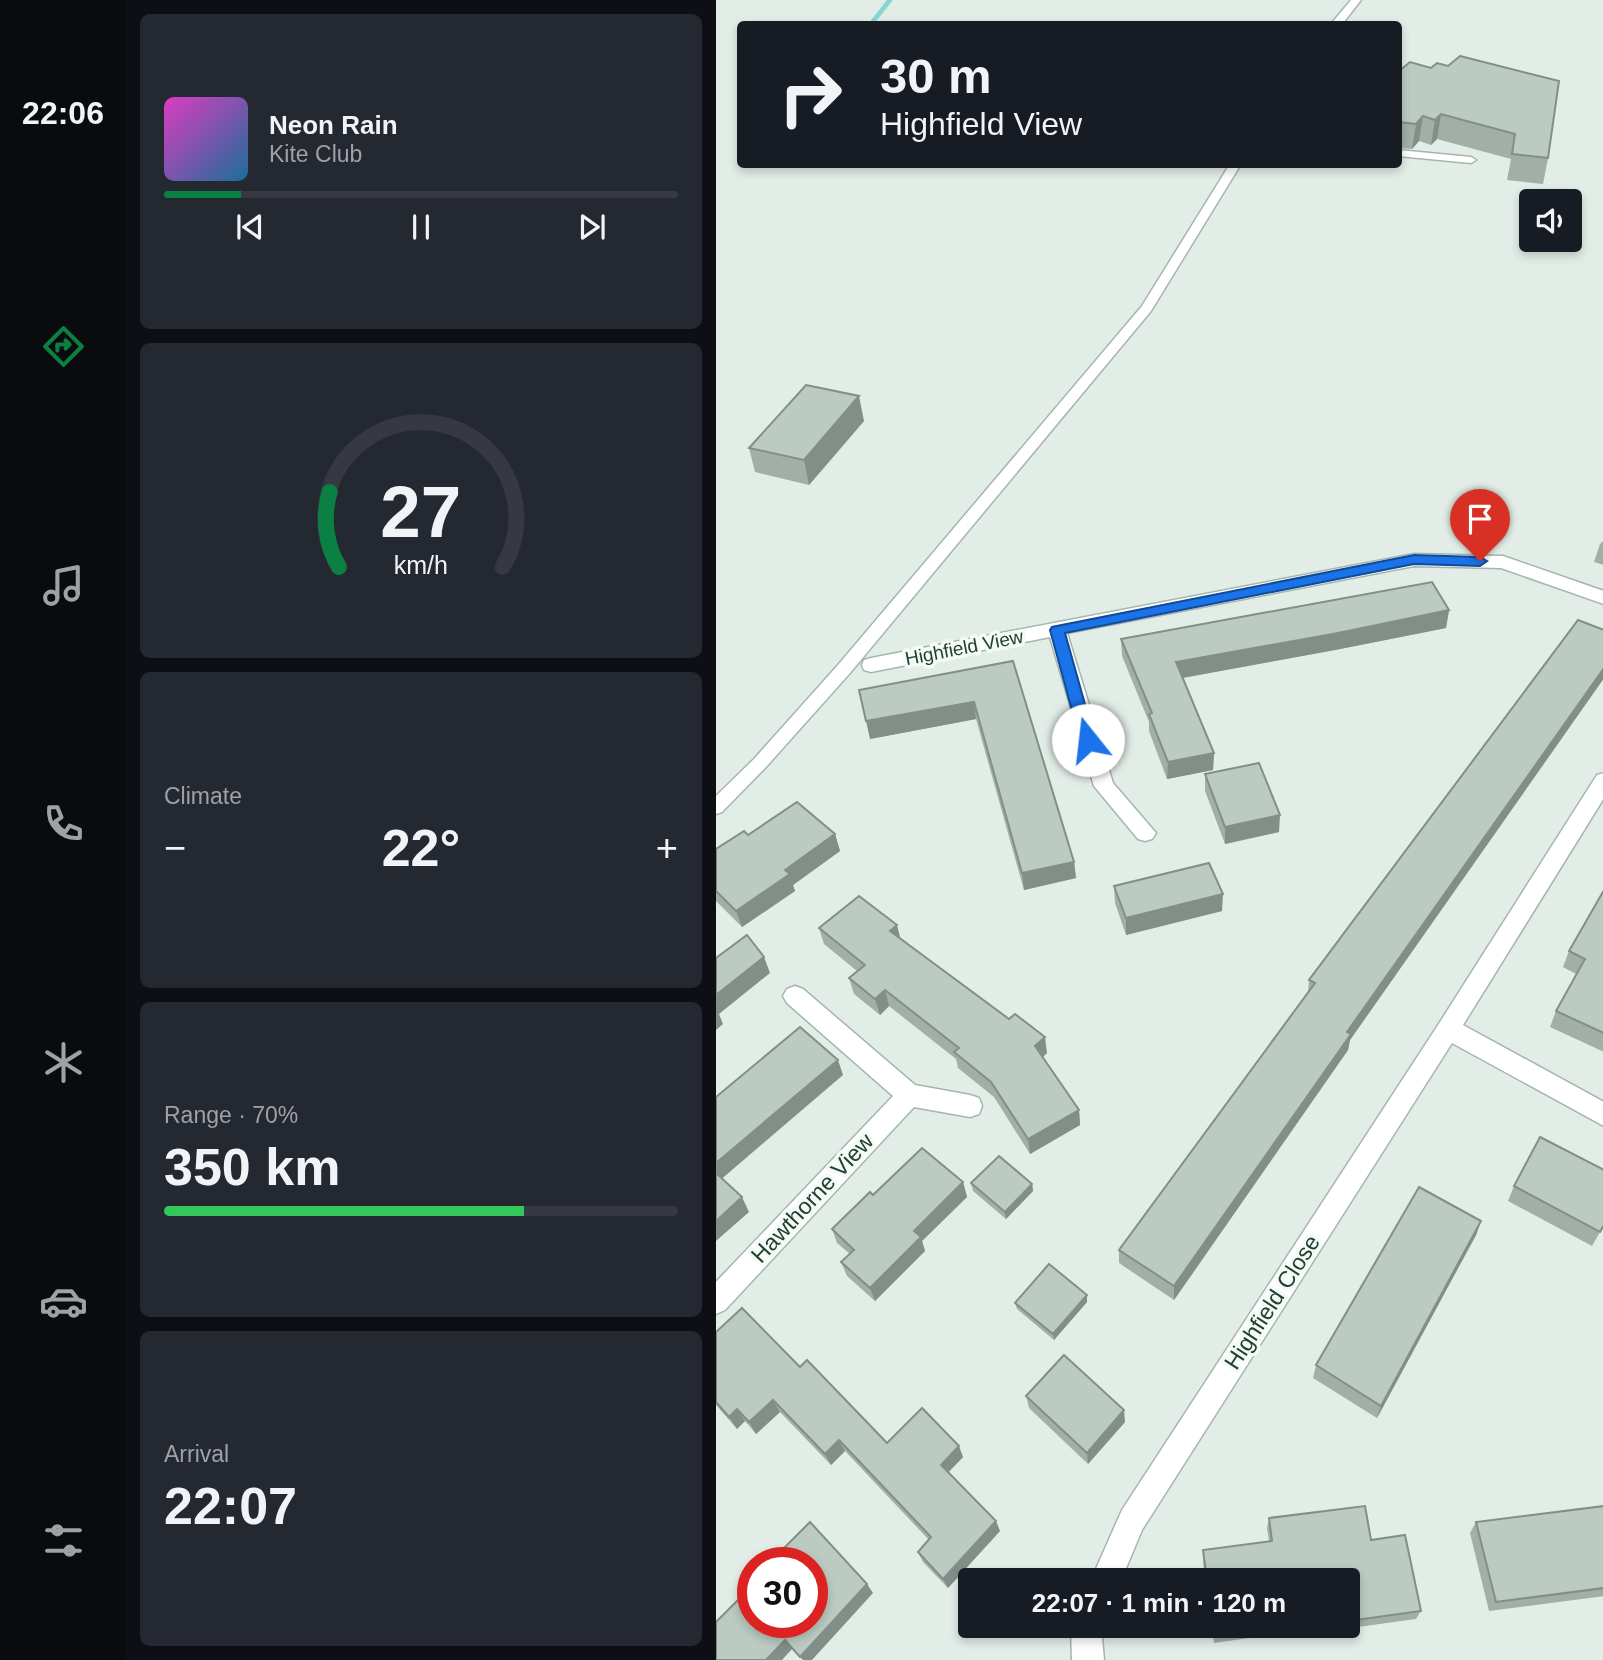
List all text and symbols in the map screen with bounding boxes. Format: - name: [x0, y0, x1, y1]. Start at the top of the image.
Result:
- icon: right: [765, 49, 856, 140]
- text: 30 m: [880, 49, 992, 103]
- text: 22:06: [22, 95, 104, 131]
- text: Highfield View: [880, 106, 1082, 142]
- text: Neon Rain: [269, 110, 398, 140]
- text: Kite Club: [269, 141, 362, 167]
- map controls: [1519, 189, 1582, 252]
- button: sound: [1519, 189, 1582, 252]
- icon: previous: [231, 208, 269, 246]
- icon: pause: [402, 208, 440, 246]
- icon: next: [573, 208, 611, 246]
- icon: directions: [39, 322, 88, 371]
- text: 27: [381, 471, 461, 552]
- pin: [1450, 489, 1510, 561]
- icon: arrive: [1461, 500, 1499, 538]
- text: km/h: [394, 551, 448, 579]
- icon: music: [39, 561, 88, 610]
- street label: Highfield View: [903, 626, 1025, 669]
- position arrow: [1051, 703, 1125, 777]
- text: Climate: [164, 783, 242, 809]
- icon: phone: [39, 799, 88, 848]
- text: 22°: [382, 819, 460, 877]
- text: −: [164, 827, 186, 869]
- text: +: [656, 827, 678, 869]
- icon: climate: [39, 1038, 88, 1087]
- text: Range · 70%: [164, 1102, 298, 1128]
- street label: Hawthorne View: [746, 1128, 879, 1268]
- text: 350 km: [164, 1138, 340, 1196]
- street label: Highfield Close: [1219, 1230, 1325, 1374]
- icon: car: [39, 1277, 88, 1326]
- text: Arrival: [164, 1441, 229, 1467]
- text: 22:07: [164, 1477, 297, 1535]
- icon: filters: [39, 1516, 88, 1565]
- speed limit sign: 30: [737, 1547, 828, 1638]
- text: 22:07 · 1 min · 120 m: [1032, 1588, 1286, 1618]

